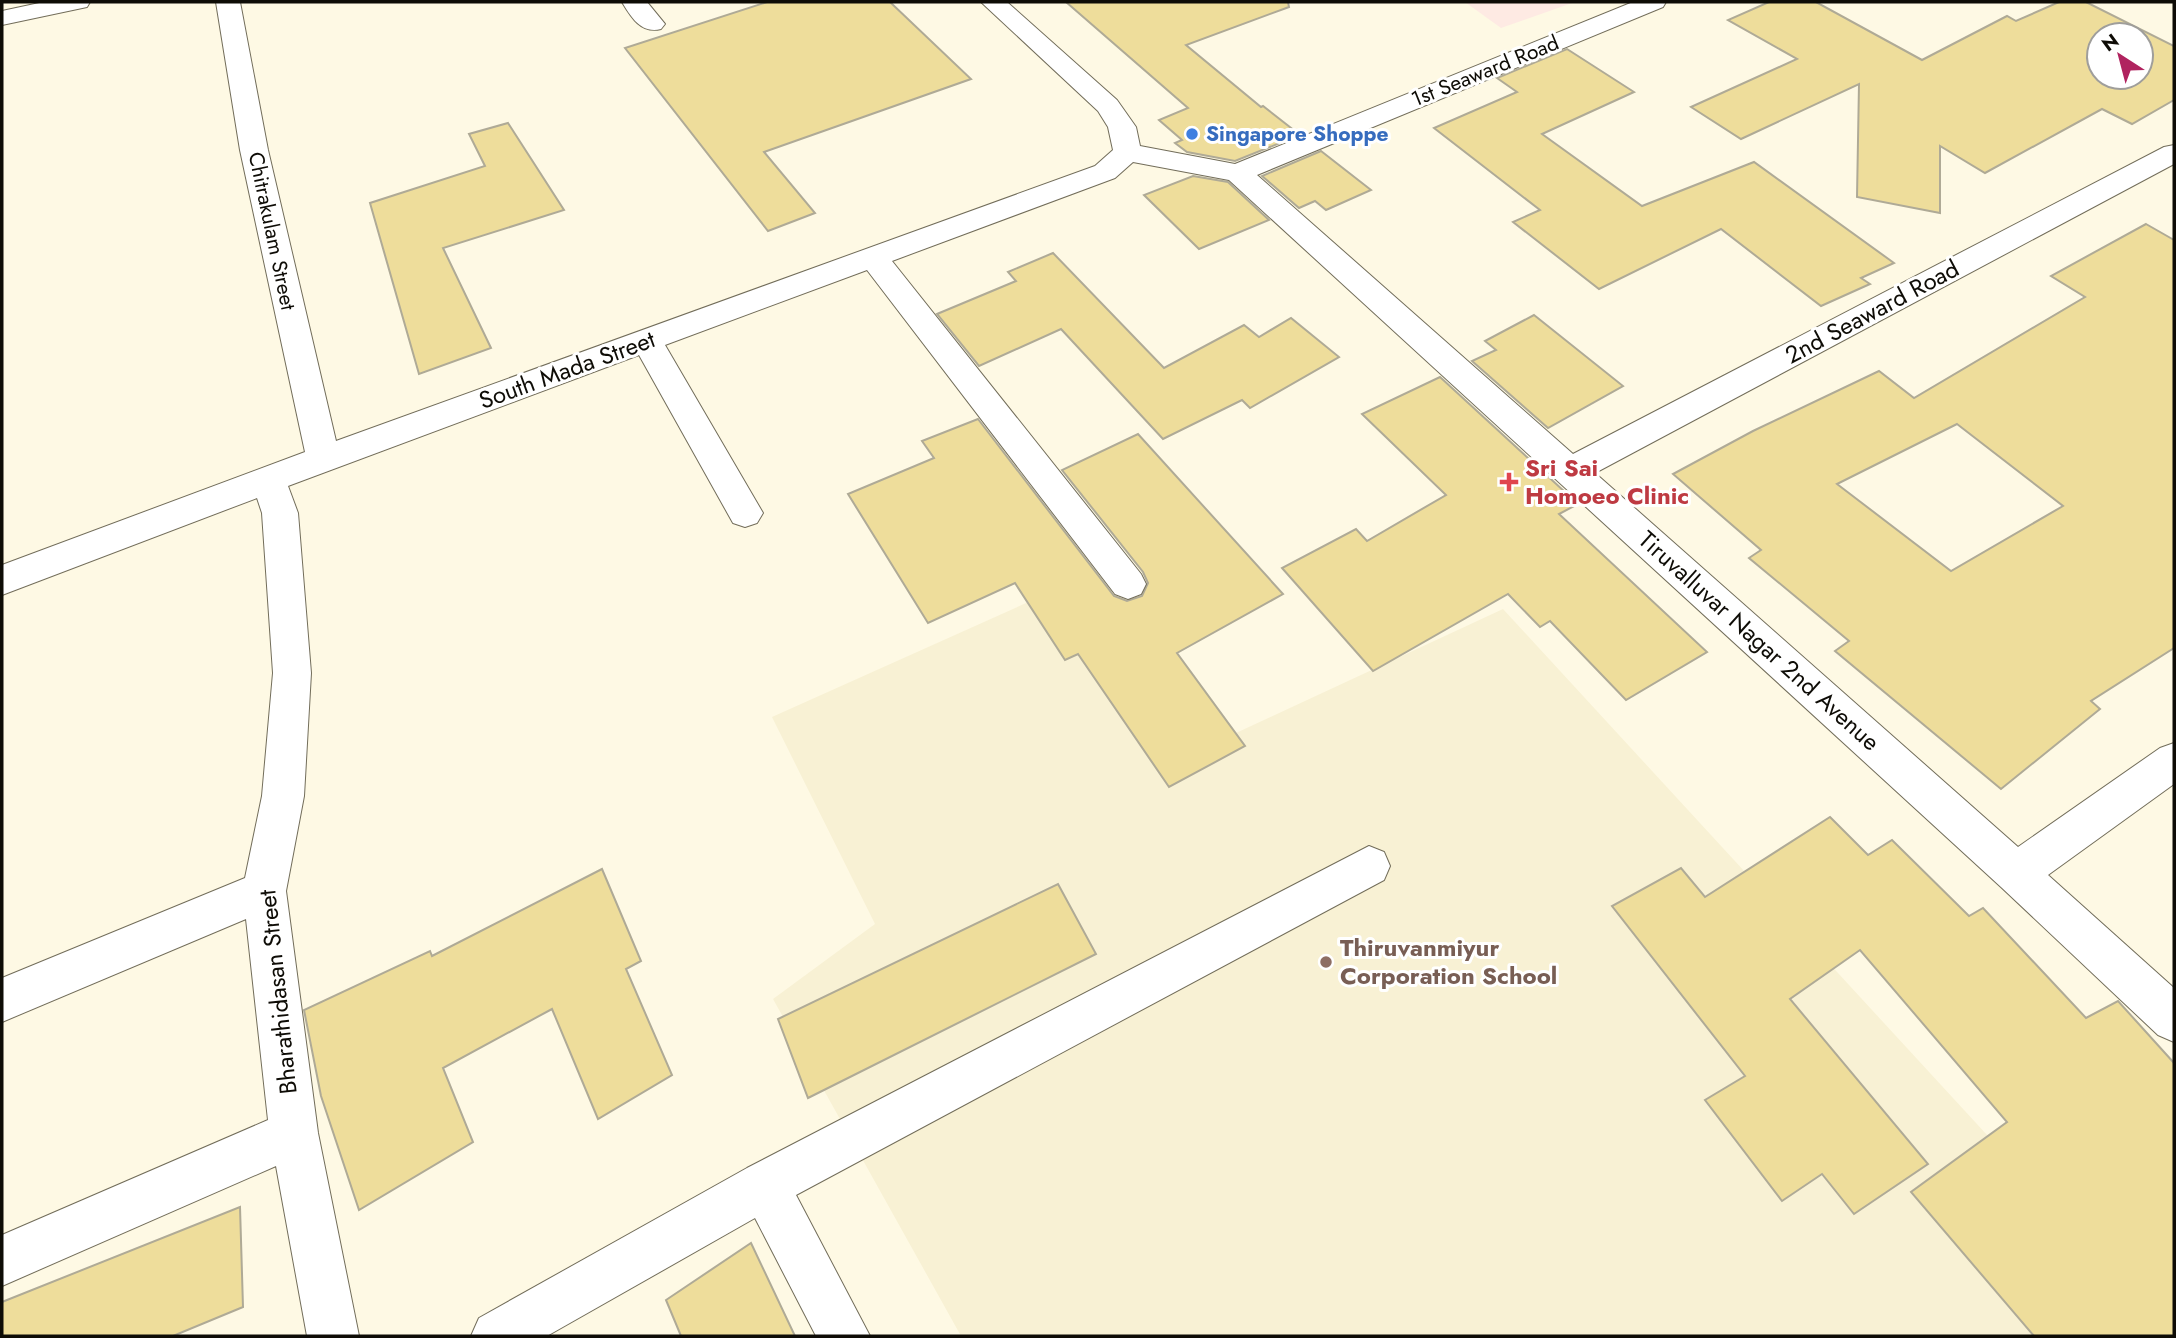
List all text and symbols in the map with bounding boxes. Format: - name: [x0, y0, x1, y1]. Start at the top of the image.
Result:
- north arrow: [2085, 21, 2155, 91]
- text: N: [2096, 27, 2124, 58]
- street label: 1st Seaward Road: [1407, 28, 1563, 114]
- place label: Singapore Shoppe: [1206, 119, 1389, 149]
- marker: Singapore Shoppe: [1184, 126, 1200, 142]
- street label: Chitrakulam Street: [241, 149, 303, 313]
- street label: 2nd Seaward Road: [1778, 251, 1965, 372]
- street label: South Mada Street: [474, 321, 660, 418]
- place label: Sri Sai Homoeo Clinic: [1525, 450, 1689, 513]
- marker: Sri Sai Homoeo Clinic: [1499, 472, 1519, 492]
- street label: Tiruvalluvar Nagar 2nd Avenue: [1631, 522, 1888, 759]
- street label: Bharathidasan Street: [249, 888, 306, 1096]
- place label: Thiruvanmiyur Corporation School: [1340, 930, 1557, 993]
- marker: Thiruvanmiyur Corporation School: [1318, 954, 1334, 970]

